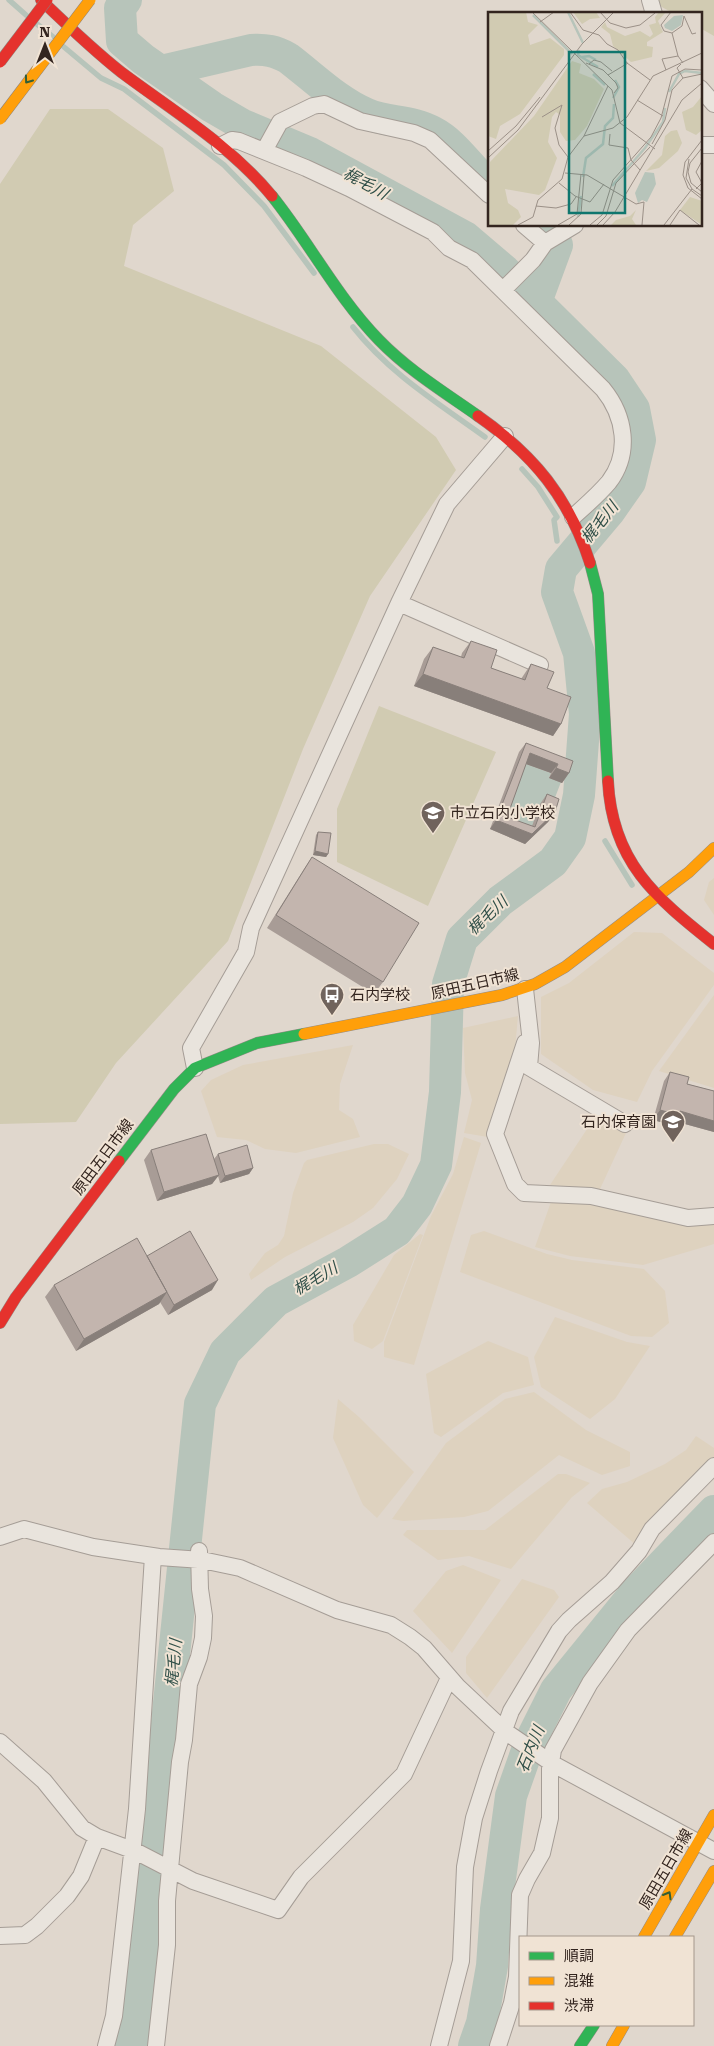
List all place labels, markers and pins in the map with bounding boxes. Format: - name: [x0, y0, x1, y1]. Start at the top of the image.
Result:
- school or university icon: 市立石内小学校: [420, 800, 446, 834]
- place label: 市立石内小学校: [450, 804, 555, 822]
- bus stop icon: 石内学校: [319, 982, 345, 1016]
- place label: 石内学校: [350, 986, 410, 1004]
- school or university icon: 石内保育園: [660, 1109, 686, 1143]
- place label: 石内保育園: [581, 1113, 656, 1131]

